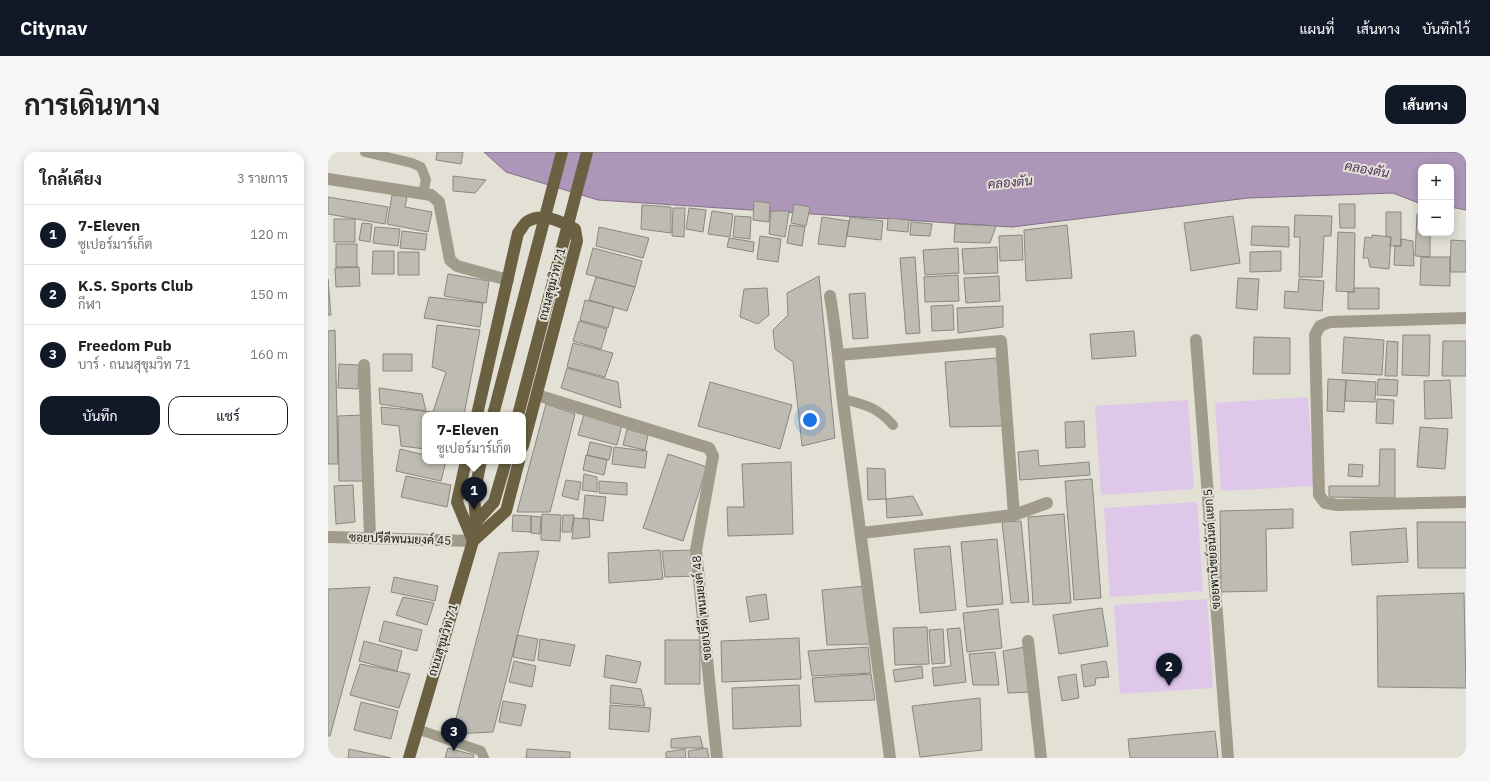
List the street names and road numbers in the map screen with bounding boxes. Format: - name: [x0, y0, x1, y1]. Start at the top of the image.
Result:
- street label: ถนนสุขุมวิท 71: [535, 246, 570, 323]
- street label: ซอยพานิชย์อนันต์ แยก 5: [1200, 488, 1223, 610]
- street label: ซอยปรีดีพนมยงค์ 45: [349, 529, 452, 548]
- street label: ซอยปรีดี พนมยงค์ 48: [689, 555, 714, 661]
- street label: ถนนสุขุมวิท 71: [424, 602, 463, 678]

